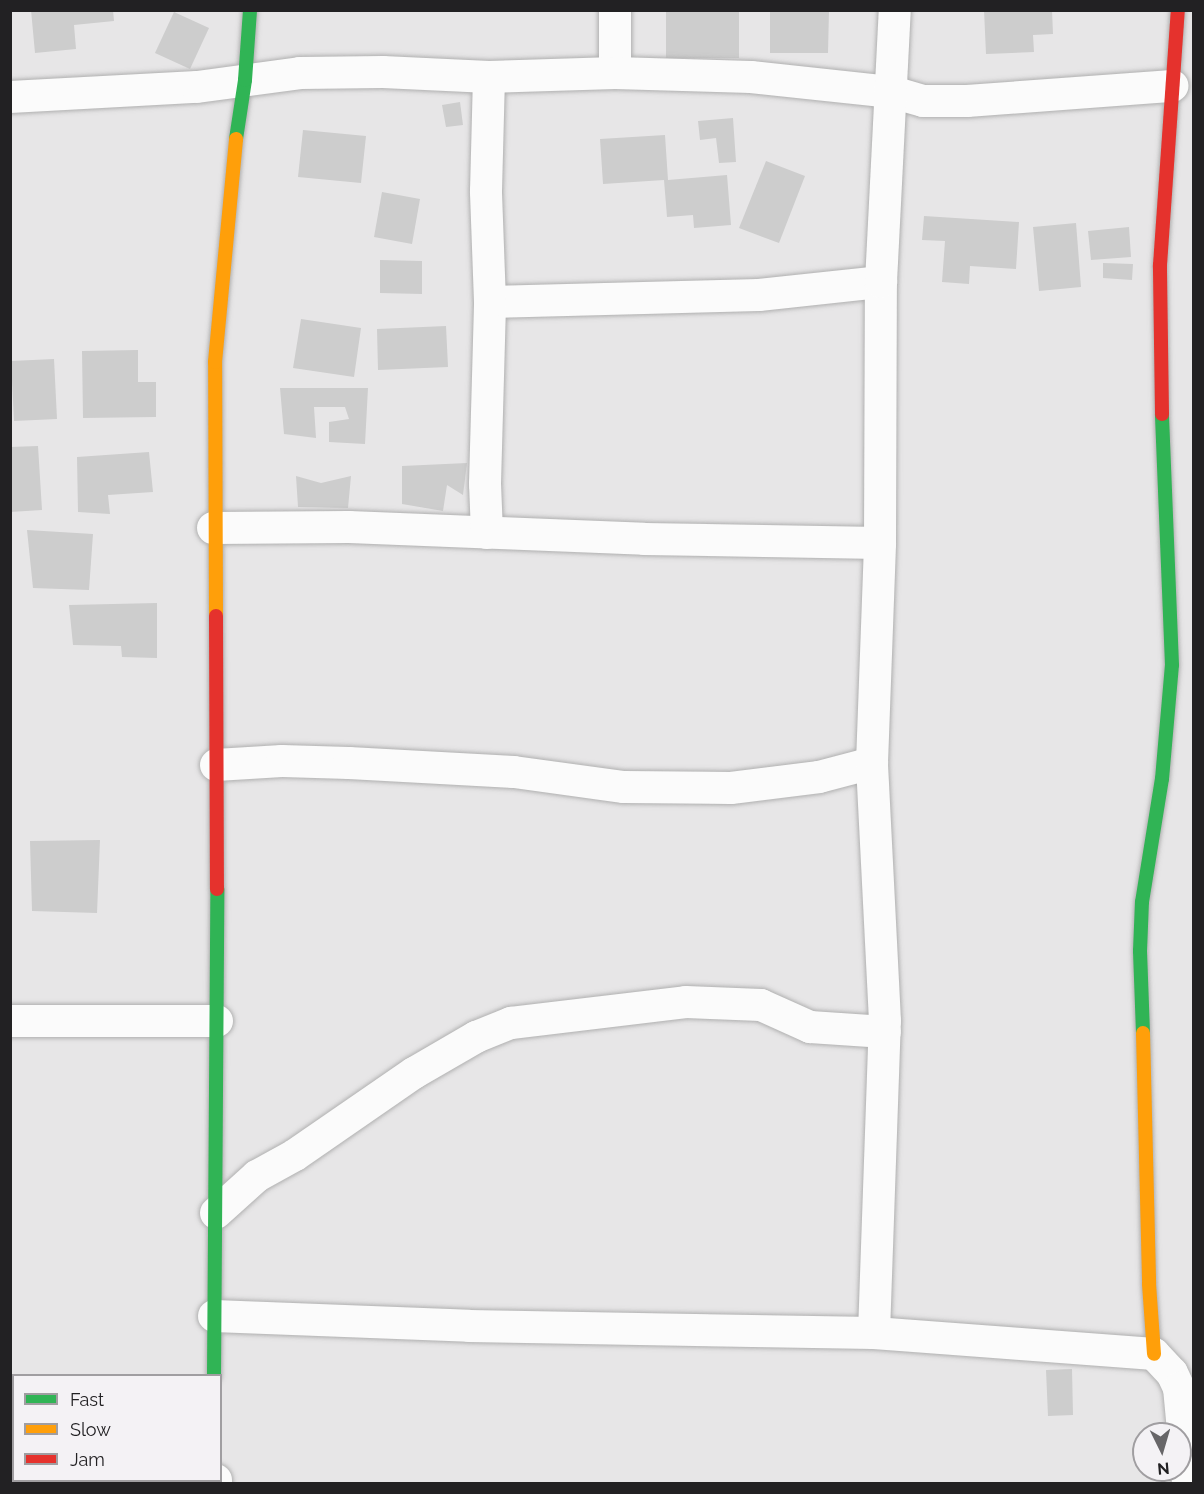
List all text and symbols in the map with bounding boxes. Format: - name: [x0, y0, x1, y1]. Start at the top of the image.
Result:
- legend: [12, 1374, 222, 1482]
- text: Fast: [70, 1389, 104, 1410]
- text: Slow: [70, 1419, 111, 1440]
- north arrow: [1132, 1422, 1192, 1482]
- text: Jam: [70, 1449, 105, 1470]
- text: N: [1157, 1458, 1170, 1478]

